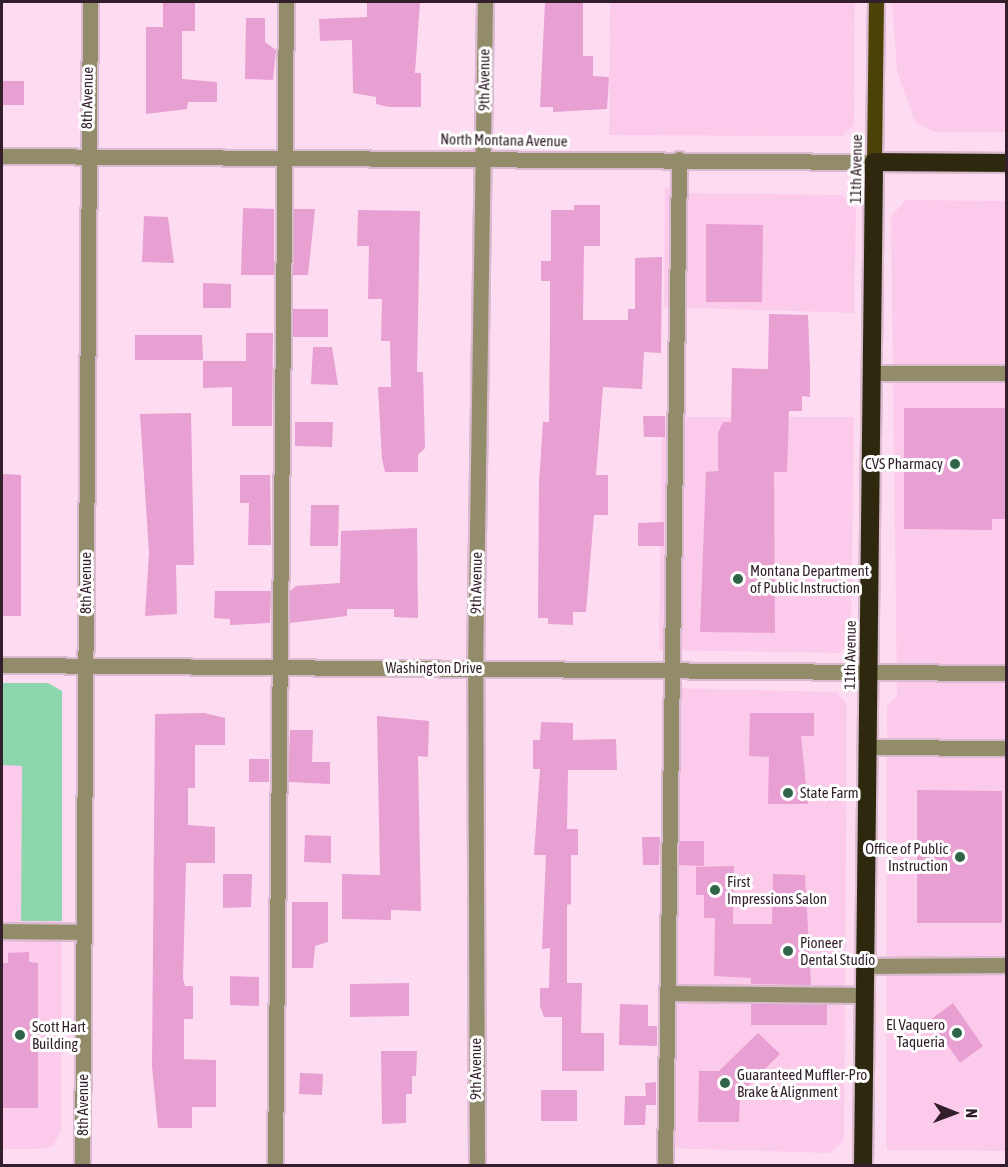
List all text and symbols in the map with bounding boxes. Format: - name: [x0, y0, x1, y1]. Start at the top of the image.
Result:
- street label: 9th Avenue: [475, 49, 493, 111]
- street label: 8th Avenue: [77, 67, 97, 129]
- street label: North Montana Avenue: [440, 130, 568, 150]
- street label: 11th Avenue: [846, 134, 866, 204]
- place label: CVS Pharmacy: [865, 455, 943, 473]
- marker: CVS Pharmacy: [948, 457, 962, 471]
- street label: 8th Avenue: [77, 552, 95, 614]
- street label: 9th Avenue: [466, 552, 486, 614]
- place label: Montana Department of Public Instruction: [750, 561, 869, 596]
- marker: Montana Department of Public Instruction: [731, 572, 745, 586]
- street label: 11th Avenue: [840, 620, 860, 690]
- street label: Washington Drive: [386, 659, 482, 677]
- place label: State Farm: [800, 784, 859, 802]
- marker: State Farm: [781, 786, 795, 800]
- place label: Office of Public Instruction: [865, 839, 948, 874]
- marker: Office of Public Instruction: [953, 850, 967, 864]
- place label: First Impressions Salon: [727, 872, 827, 907]
- marker: First Impressions Salon: [708, 883, 722, 897]
- place label: Pioneer Dental Studio: [800, 933, 875, 968]
- marker: Pioneer Dental Studio: [781, 944, 795, 958]
- place label: El Vaquero Taqueria: [886, 1015, 945, 1050]
- place label: Scott Hart Building: [32, 1017, 86, 1052]
- marker: El Vaquero Taqueria: [950, 1026, 964, 1040]
- marker: Scott Hart Building: [13, 1028, 27, 1042]
- street label: 9th Avenue: [467, 1038, 485, 1100]
- place label: Guaranteed Muffler-Pro Brake & Alignment: [737, 1065, 867, 1100]
- street label: 8th Avenue: [74, 1074, 92, 1136]
- marker: Guaranteed Muffler-Pro Brake & Alignment: [718, 1076, 732, 1090]
- north arrow: [924, 1083, 984, 1143]
- text: N: [963, 1108, 981, 1118]

